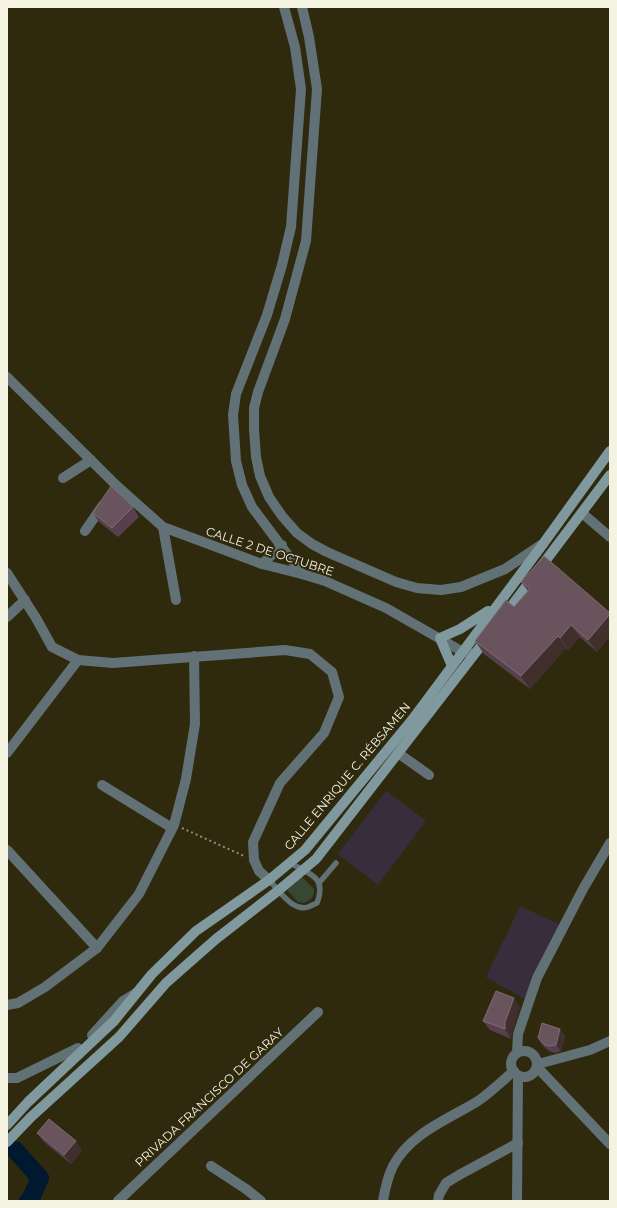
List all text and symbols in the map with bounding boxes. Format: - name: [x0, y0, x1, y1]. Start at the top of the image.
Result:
- street label: CALLE 2 DE OCTUBRE: [204, 523, 336, 579]
- street label: CALLE ENRIQUE C. RÉBSAMEN: [281, 699, 413, 853]
- street label: PRIVADA FRANCISCO DE GARAY: [132, 1024, 287, 1170]

